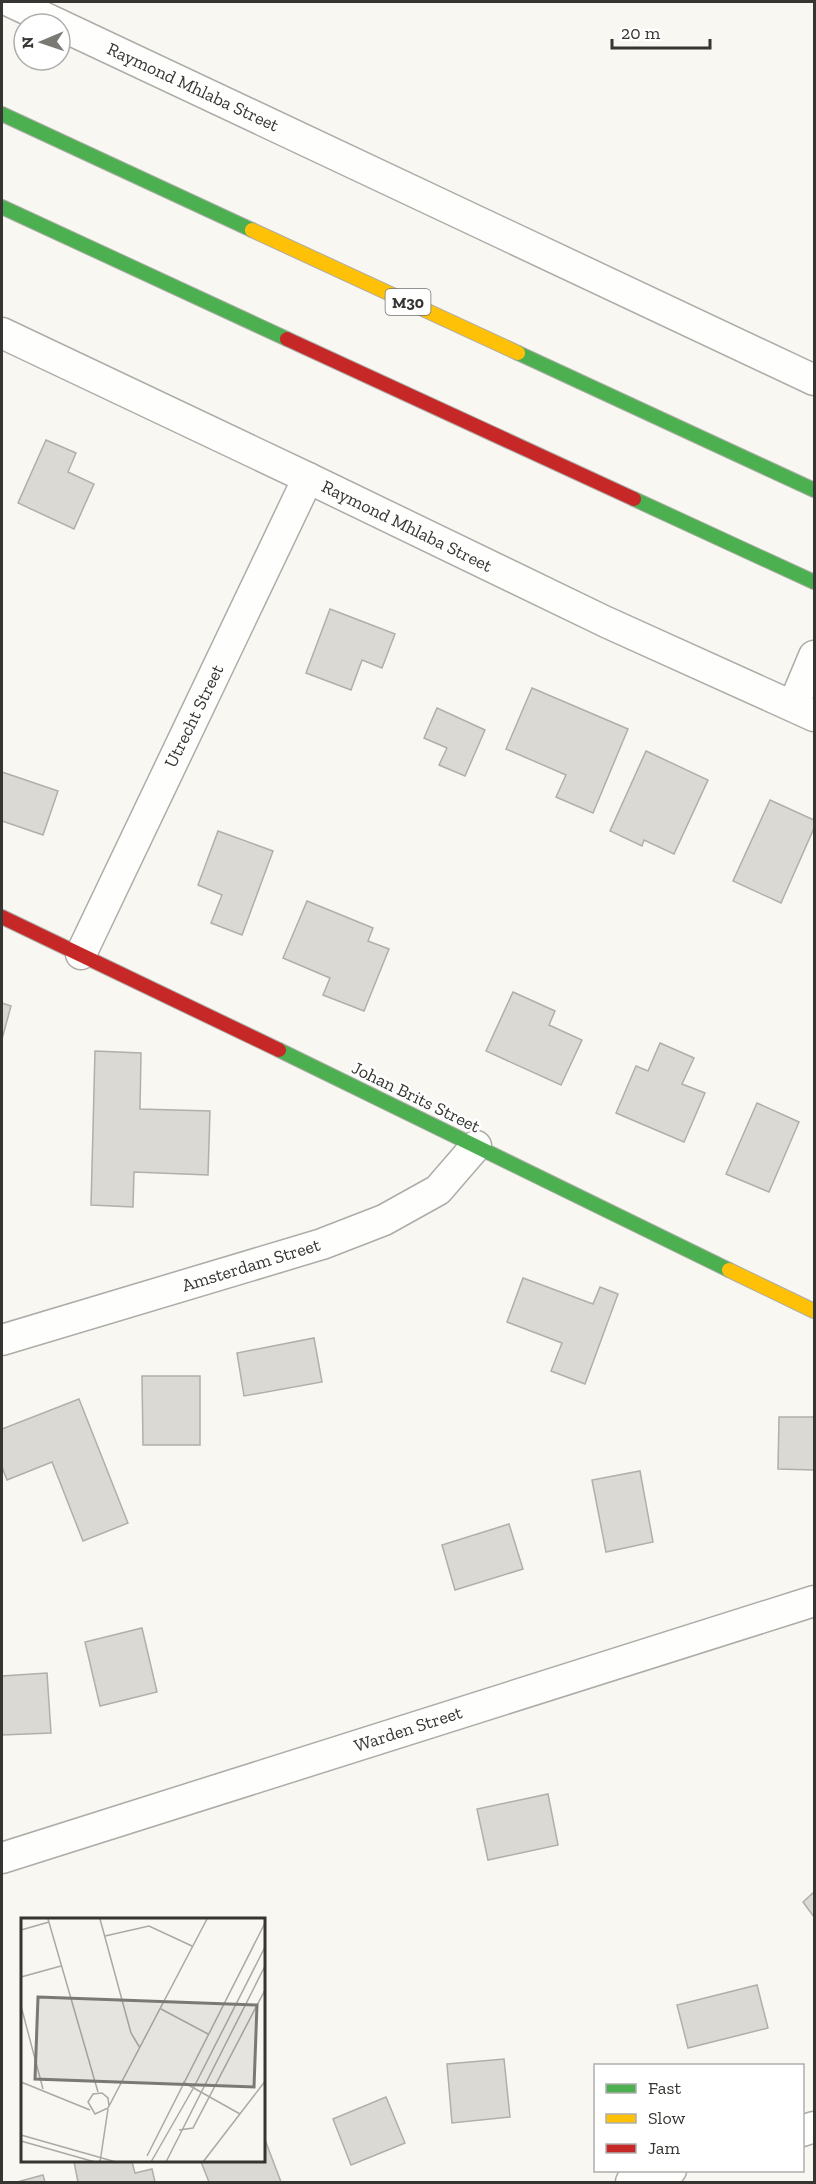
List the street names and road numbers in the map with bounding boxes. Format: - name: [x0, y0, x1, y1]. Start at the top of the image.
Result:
- street label: Raymond Mhlaba Street: [104, 38, 283, 137]
- road number: M30: [386, 289, 430, 315]
- street label: Raymond Mhlaba Street: [318, 475, 496, 577]
- street label: Utrecht Street: [160, 661, 229, 771]
- street label: Johan Brits Street: [348, 1056, 484, 1138]
- street label: Amsterdam Street: [179, 1233, 323, 1296]
- street label: Warden Street: [351, 1701, 465, 1757]

